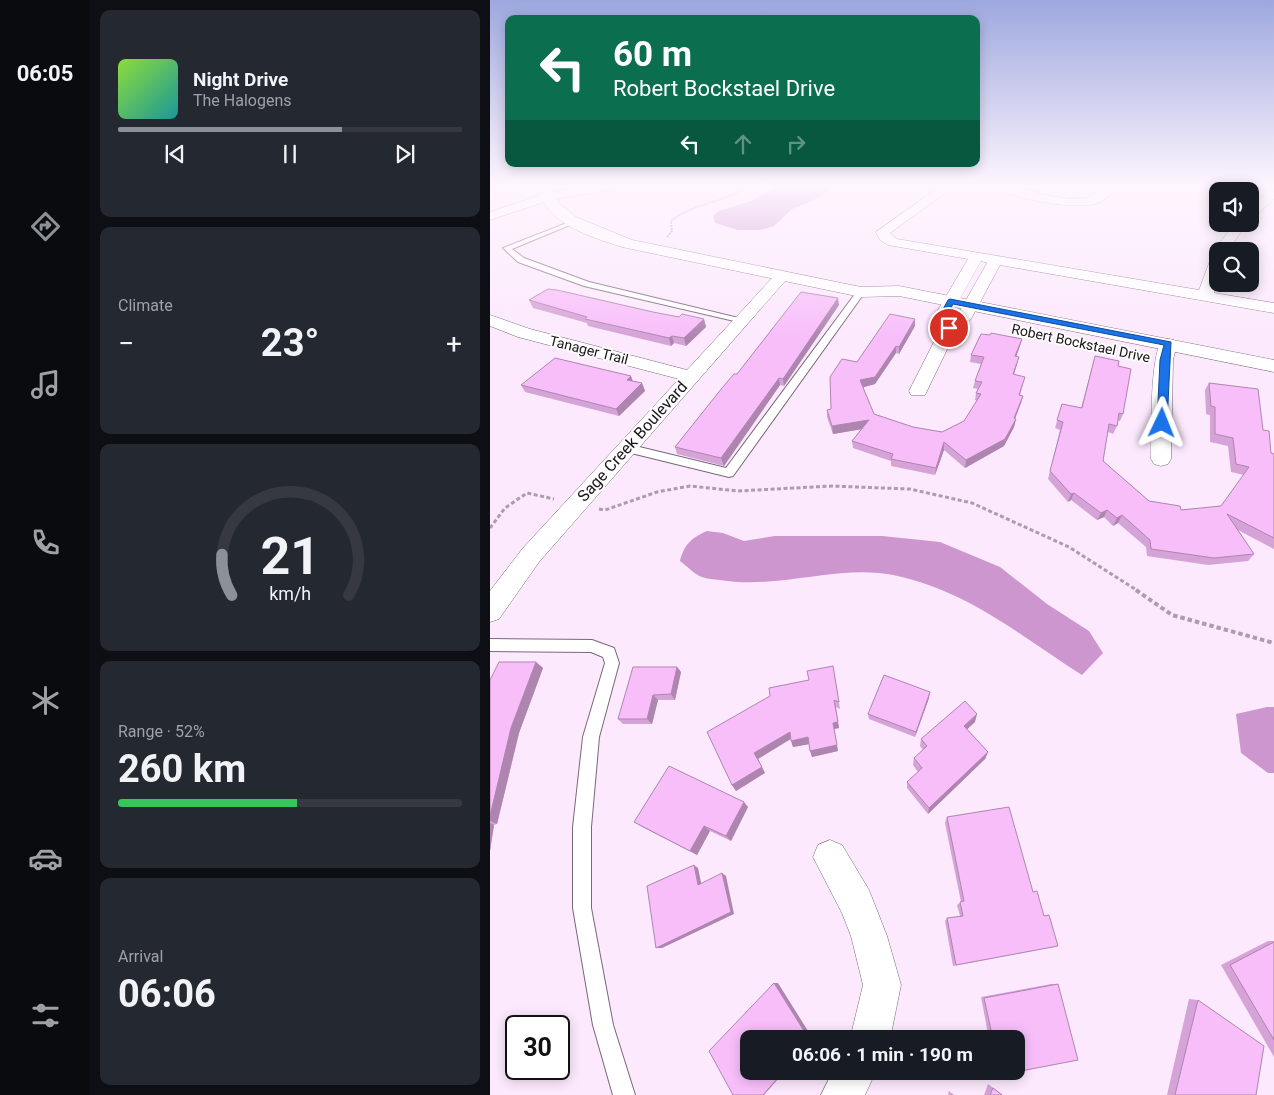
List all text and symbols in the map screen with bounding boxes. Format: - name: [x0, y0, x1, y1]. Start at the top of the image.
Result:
- text: 60 m: [613, 34, 692, 75]
- icon: left: [530, 35, 595, 100]
- text: 06:05: [17, 61, 73, 86]
- text: Night Drive: [193, 68, 288, 91]
- text: Robert Bockstael Drive: [613, 76, 835, 101]
- text: The Halogens: [193, 91, 292, 110]
- icon: left: [676, 130, 704, 158]
- icon: ahead: [729, 130, 757, 158]
- icon: right: [782, 130, 810, 158]
- icon: previous: [161, 140, 189, 168]
- icon: pause: [276, 140, 304, 168]
- icon: next: [391, 140, 419, 168]
- map controls: [1209, 182, 1259, 292]
- button: sound: [1209, 182, 1259, 232]
- icon: directions: [28, 209, 63, 244]
- button: search: [1209, 242, 1259, 292]
- text: Climate: [118, 296, 173, 315]
- pin: [928, 307, 970, 349]
- icon: arrive: [935, 314, 963, 342]
- street label: Robert Bockstael Drive: [1010, 320, 1152, 366]
- text: 23°: [261, 321, 319, 365]
- text: −: [118, 327, 134, 360]
- text: +: [446, 327, 462, 360]
- street label: Tanager Trail: [548, 332, 630, 368]
- icon: music: [28, 367, 63, 402]
- street label: Sage Creek Boulevard: [573, 377, 691, 505]
- position arrow: [1135, 396, 1187, 448]
- icon: phone: [28, 525, 63, 560]
- text: 21: [260, 526, 320, 587]
- text: km/h: [269, 583, 311, 604]
- icon: climate: [28, 683, 63, 718]
- text: Range · 52%: [118, 722, 205, 741]
- text: 260 km: [118, 747, 246, 791]
- icon: car: [28, 841, 63, 876]
- text: Arrival: [118, 947, 163, 966]
- text: 06:06: [118, 972, 216, 1016]
- icon: filters: [28, 998, 63, 1033]
- speed limit sign: 30: [505, 1015, 570, 1080]
- text: 06:06 · 1 min · 190 m: [792, 1043, 973, 1066]

